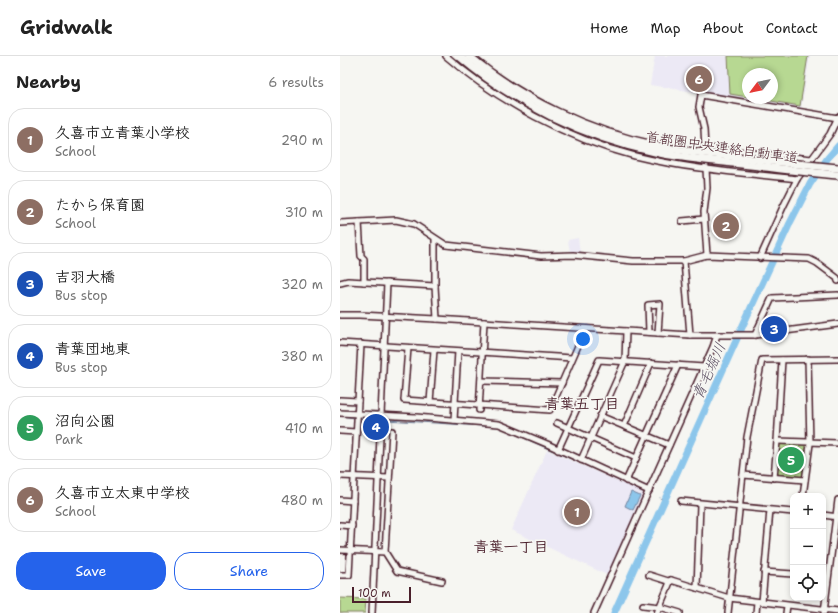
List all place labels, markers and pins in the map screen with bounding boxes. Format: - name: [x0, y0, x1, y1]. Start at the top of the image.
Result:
- pin: 6: [686, 64, 712, 94]
- pin: 2: [713, 211, 739, 241]
- pin: 3: [761, 314, 787, 344]
- pin: 4: [363, 412, 389, 442]
- pin: 5: [778, 445, 804, 475]
- pin: 1: [564, 497, 590, 527]

